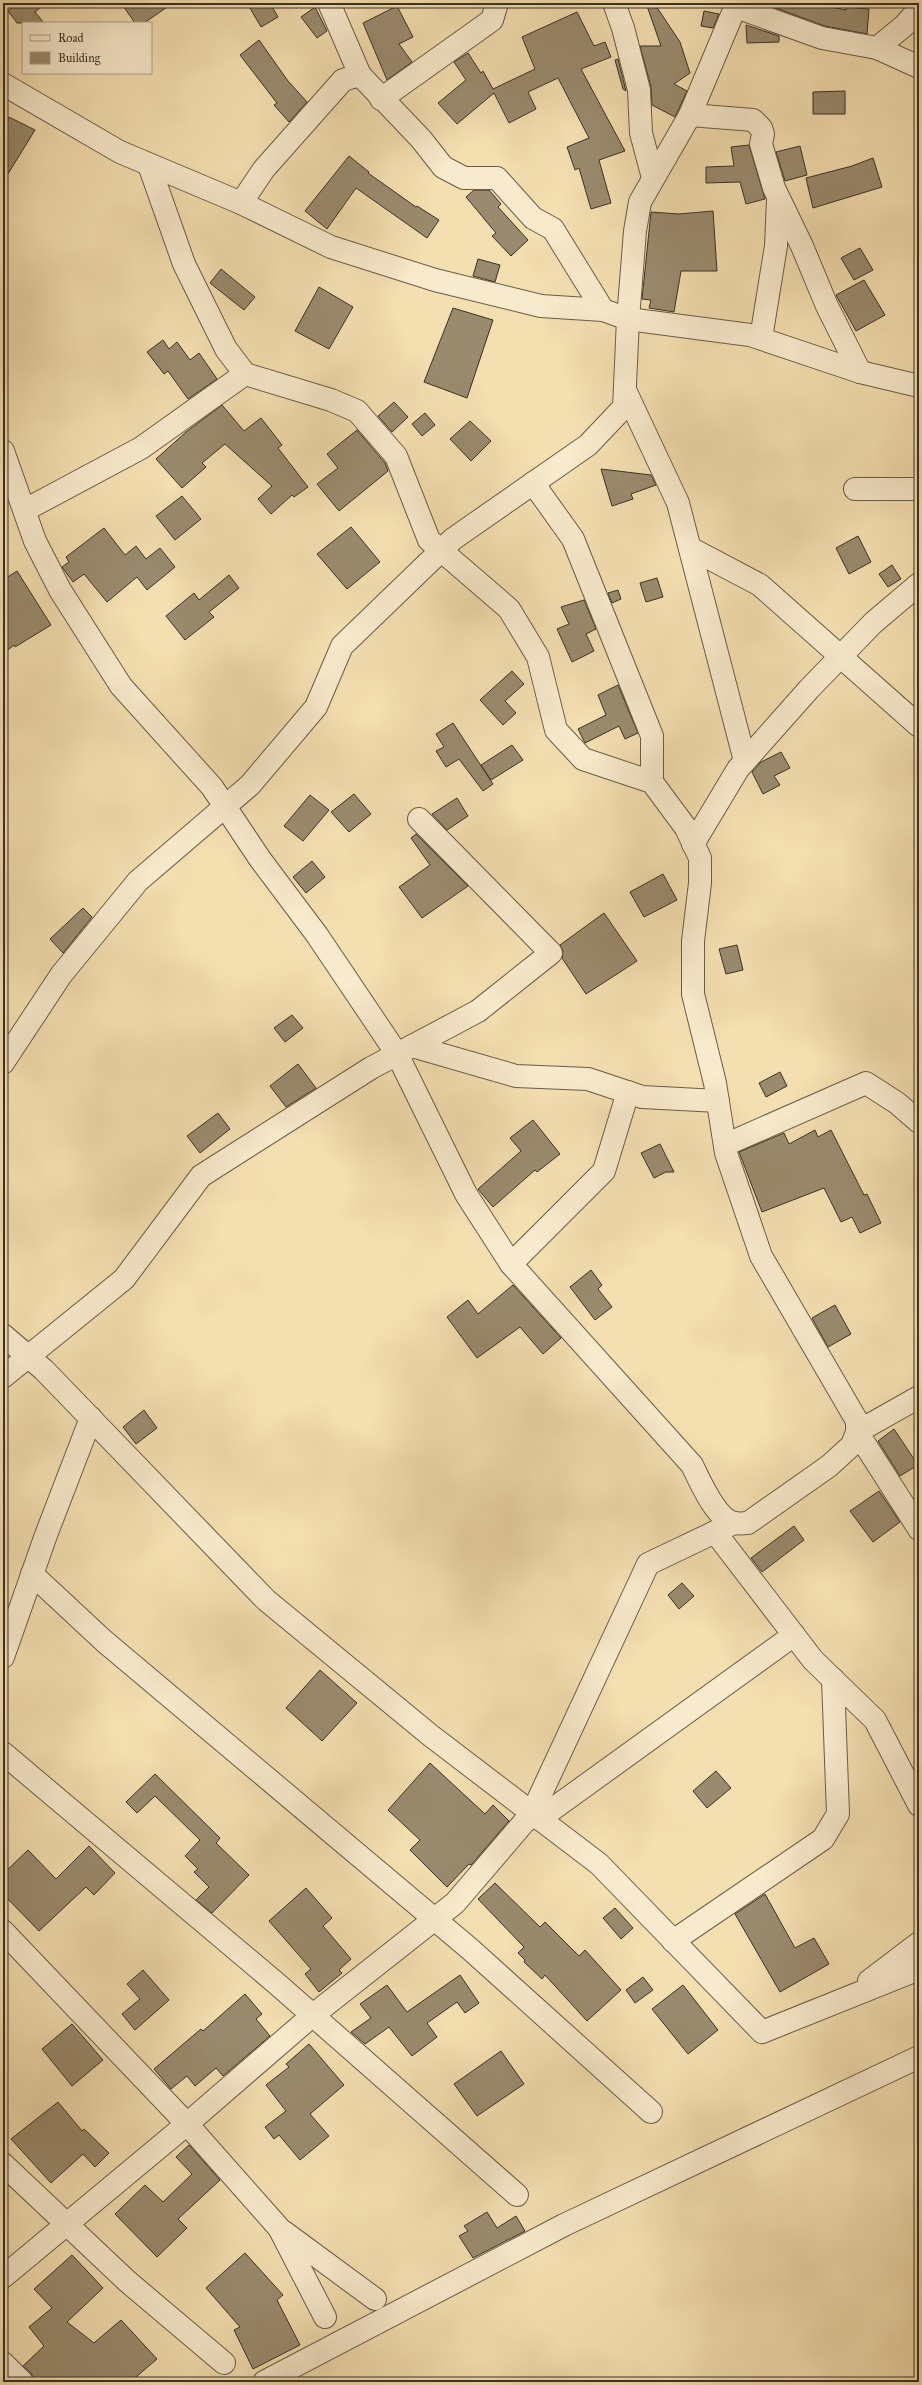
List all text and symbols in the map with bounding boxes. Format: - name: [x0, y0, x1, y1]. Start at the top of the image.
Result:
- legend: [22, 22, 152, 74]
- text: Road: [58, 31, 84, 45]
- text: Building: [58, 51, 101, 66]

